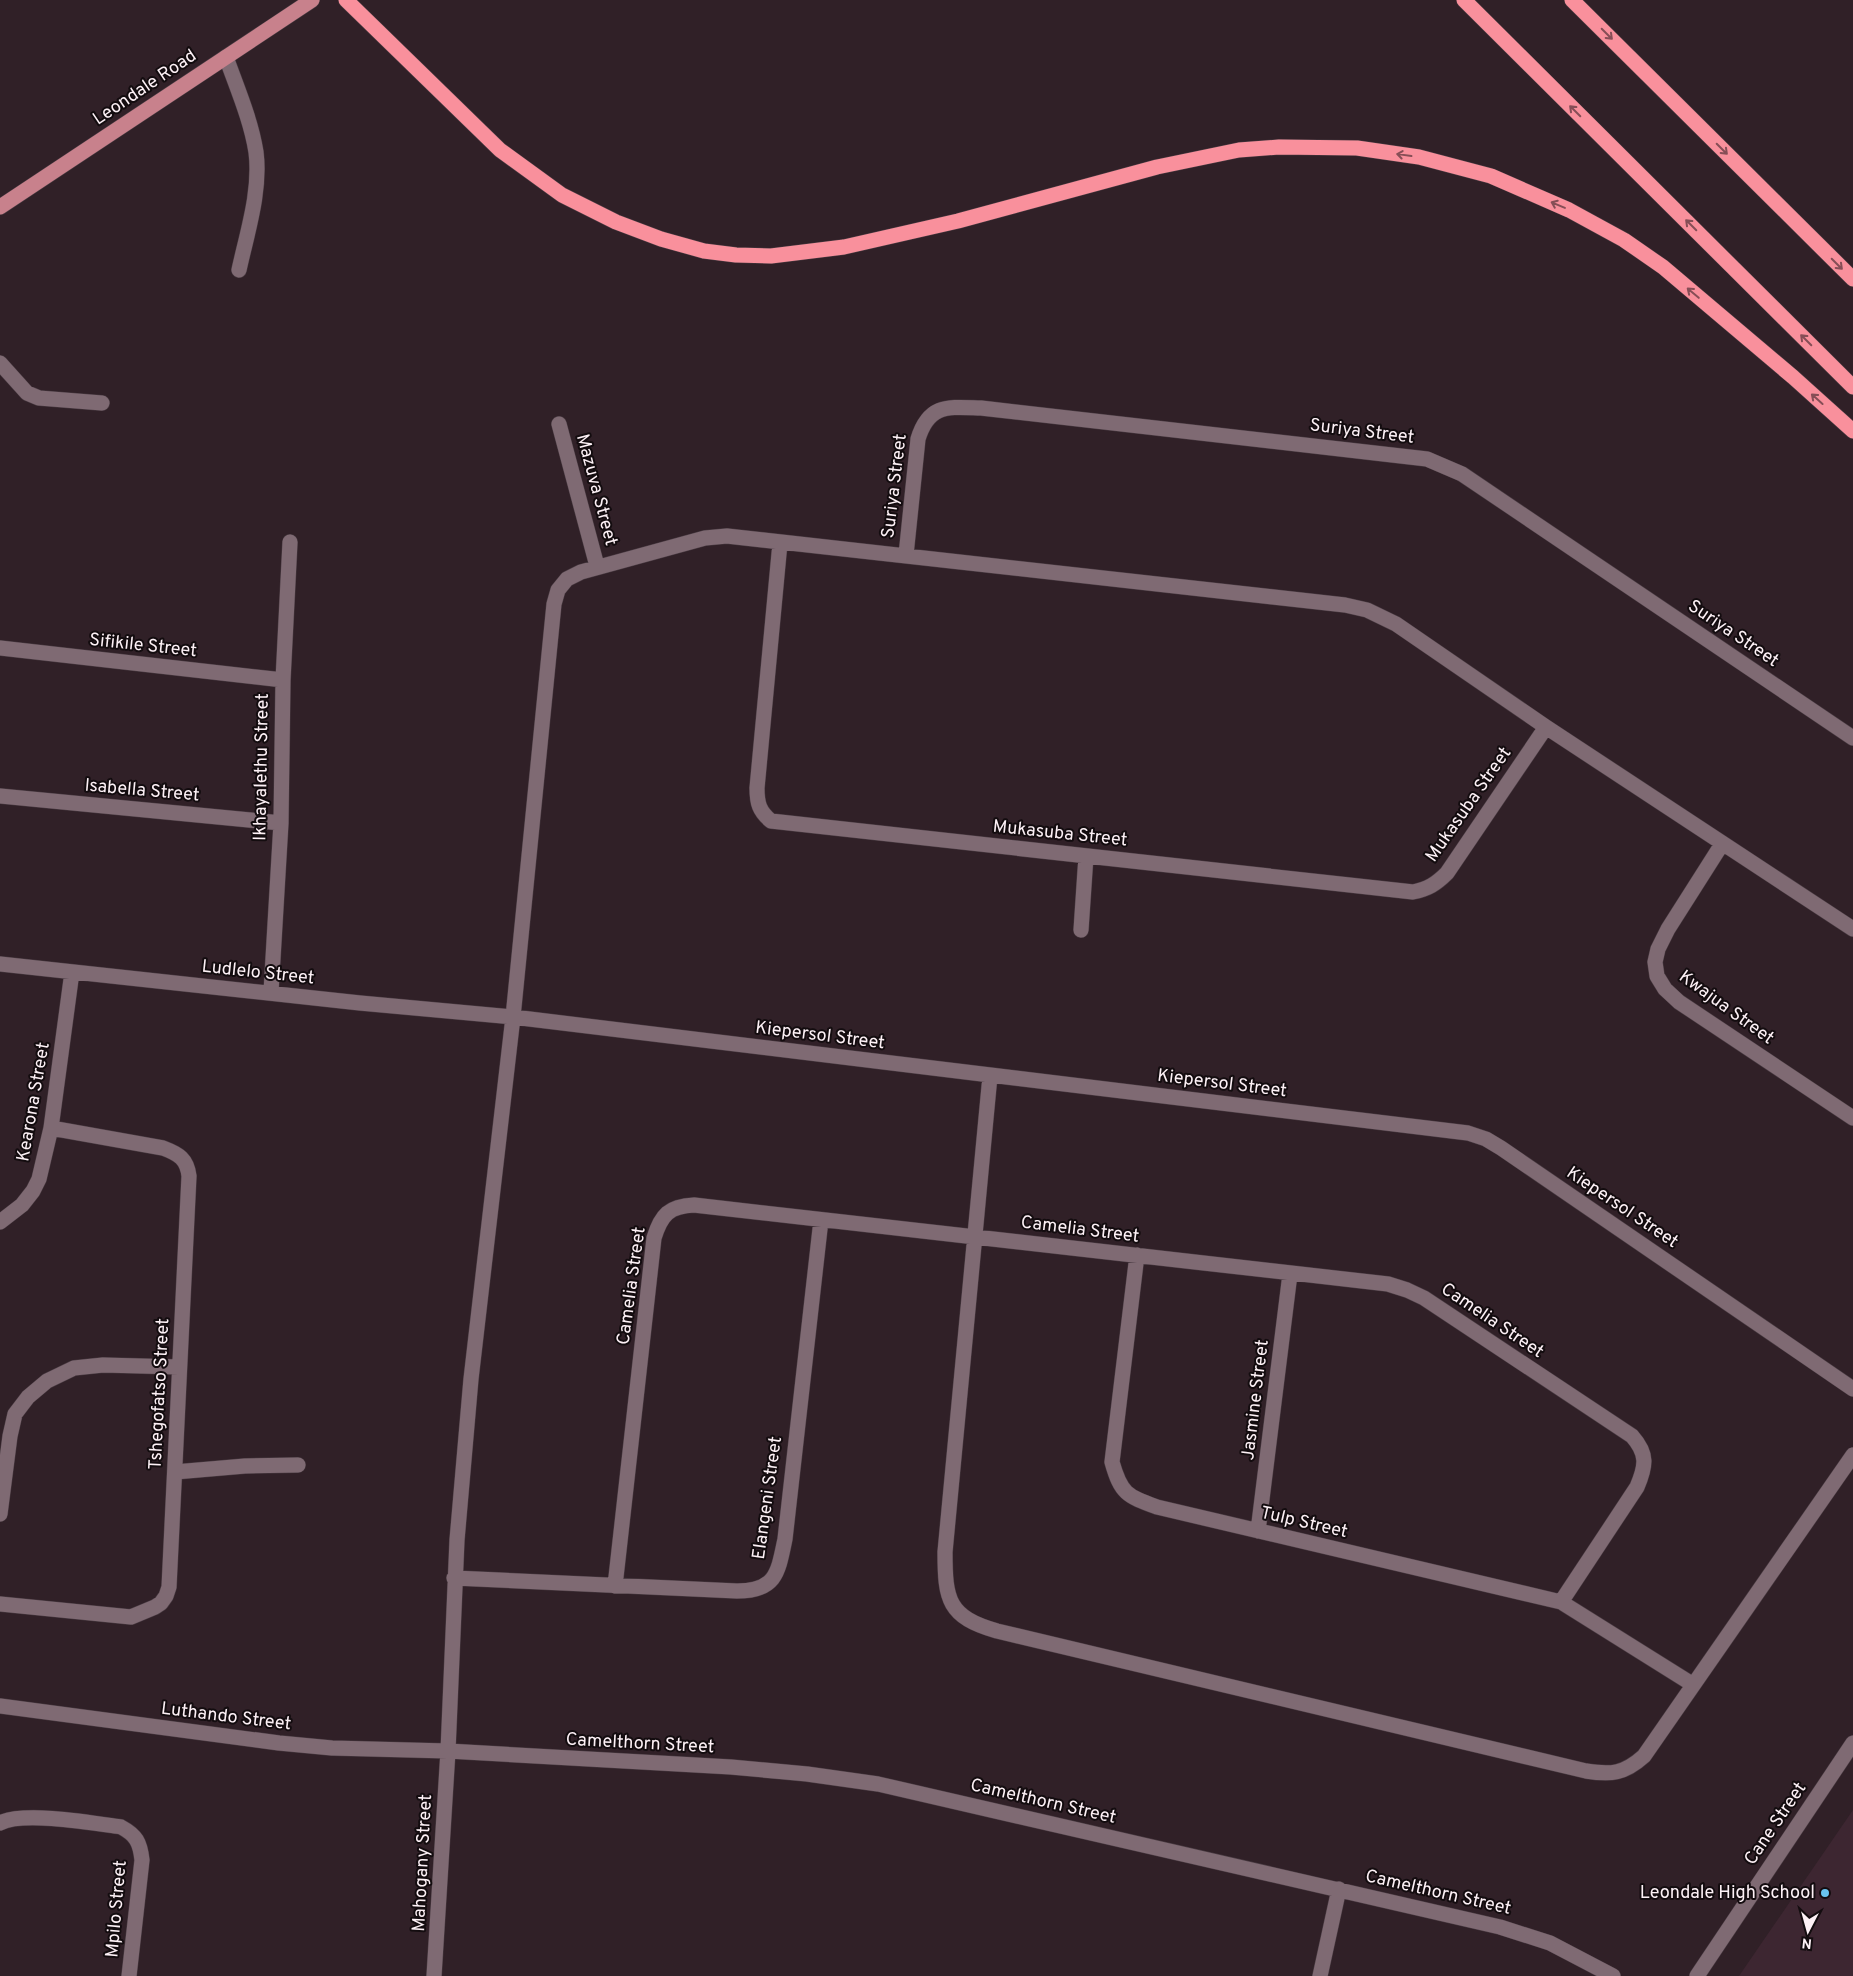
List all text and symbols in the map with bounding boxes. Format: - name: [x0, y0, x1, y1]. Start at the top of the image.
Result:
- one-way arrow: [1601, 28, 1613, 41]
- street label: Leondale Road: [89, 45, 201, 131]
- one-way arrow: [1569, 105, 1582, 117]
- one-way arrow: [1716, 143, 1728, 155]
- one-way arrow: [1396, 149, 1412, 159]
- one-way arrow: [1551, 199, 1566, 209]
- one-way arrow: [1685, 220, 1697, 232]
- one-way arrow: [1831, 257, 1843, 270]
- one-way arrow: [1687, 287, 1700, 299]
- one-way arrow: [1800, 334, 1812, 346]
- one-way arrow: [1810, 393, 1823, 405]
- street label: Suriya Street: [1309, 414, 1415, 450]
- street label: Mazuva Street: [570, 432, 622, 548]
- street label: Suriya Street: [877, 433, 913, 539]
- street label: Suriya Street: [1683, 595, 1783, 673]
- street label: Sifikile Street: [88, 629, 198, 663]
- street label: Ikhayalethu Street: [249, 693, 275, 841]
- street label: Mukasuba Street: [1421, 743, 1517, 867]
- street label: Isabella Street: [84, 775, 200, 807]
- street label: Mukasuba Street: [992, 815, 1128, 853]
- street label: Ludlelo Street: [201, 956, 315, 990]
- street label: Kwajua Street: [1674, 966, 1778, 1050]
- street label: Kiepersol Street: [754, 1017, 886, 1055]
- street label: Kearona Street: [12, 1041, 56, 1163]
- street label: Kiepersol Street: [1156, 1065, 1288, 1103]
- street label: Kiepersol Street: [1562, 1162, 1682, 1254]
- street label: Camelia Street: [1019, 1211, 1141, 1249]
- street label: Camelia Street: [612, 1225, 652, 1347]
- street label: Camelia Street: [1436, 1278, 1548, 1364]
- street label: Tshegofatso Street: [145, 1318, 175, 1470]
- street label: Jasmine Street: [1237, 1338, 1275, 1462]
- street label: Elangeni Street: [748, 1435, 788, 1561]
- street label: Tulp Street: [1258, 1502, 1350, 1544]
- street label: Luthando Street: [160, 1698, 292, 1736]
- street label: Camelthorn Street: [565, 1729, 715, 1759]
- street label: Camelthorn Street: [968, 1774, 1118, 1830]
- street label: Cane Street: [1740, 1778, 1812, 1870]
- street label: Mahogany Street: [408, 1794, 438, 1932]
- street label: Mpilo Street: [101, 1859, 133, 1959]
- street label: Camelthorn Street: [1363, 1865, 1513, 1921]
- place label: Leondale High School: [1640, 1882, 1815, 1905]
- marker: Leondale High School: [1819, 1887, 1831, 1899]
- north arrow: [1783, 1906, 1833, 1956]
- text: N: [1801, 1933, 1813, 1951]

